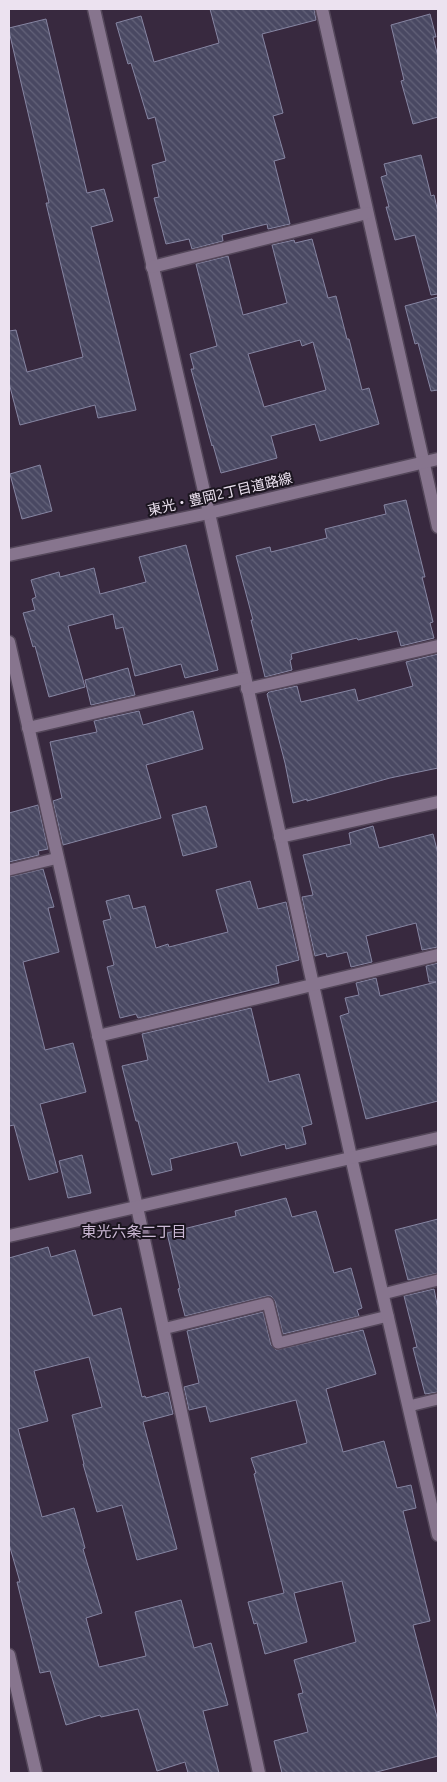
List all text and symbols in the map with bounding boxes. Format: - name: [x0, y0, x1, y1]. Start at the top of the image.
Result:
- street label: 東光・豊岡2丁目道路線: [146, 470, 294, 518]
- district label: 東光六条二丁目: [81, 1223, 187, 1240]

